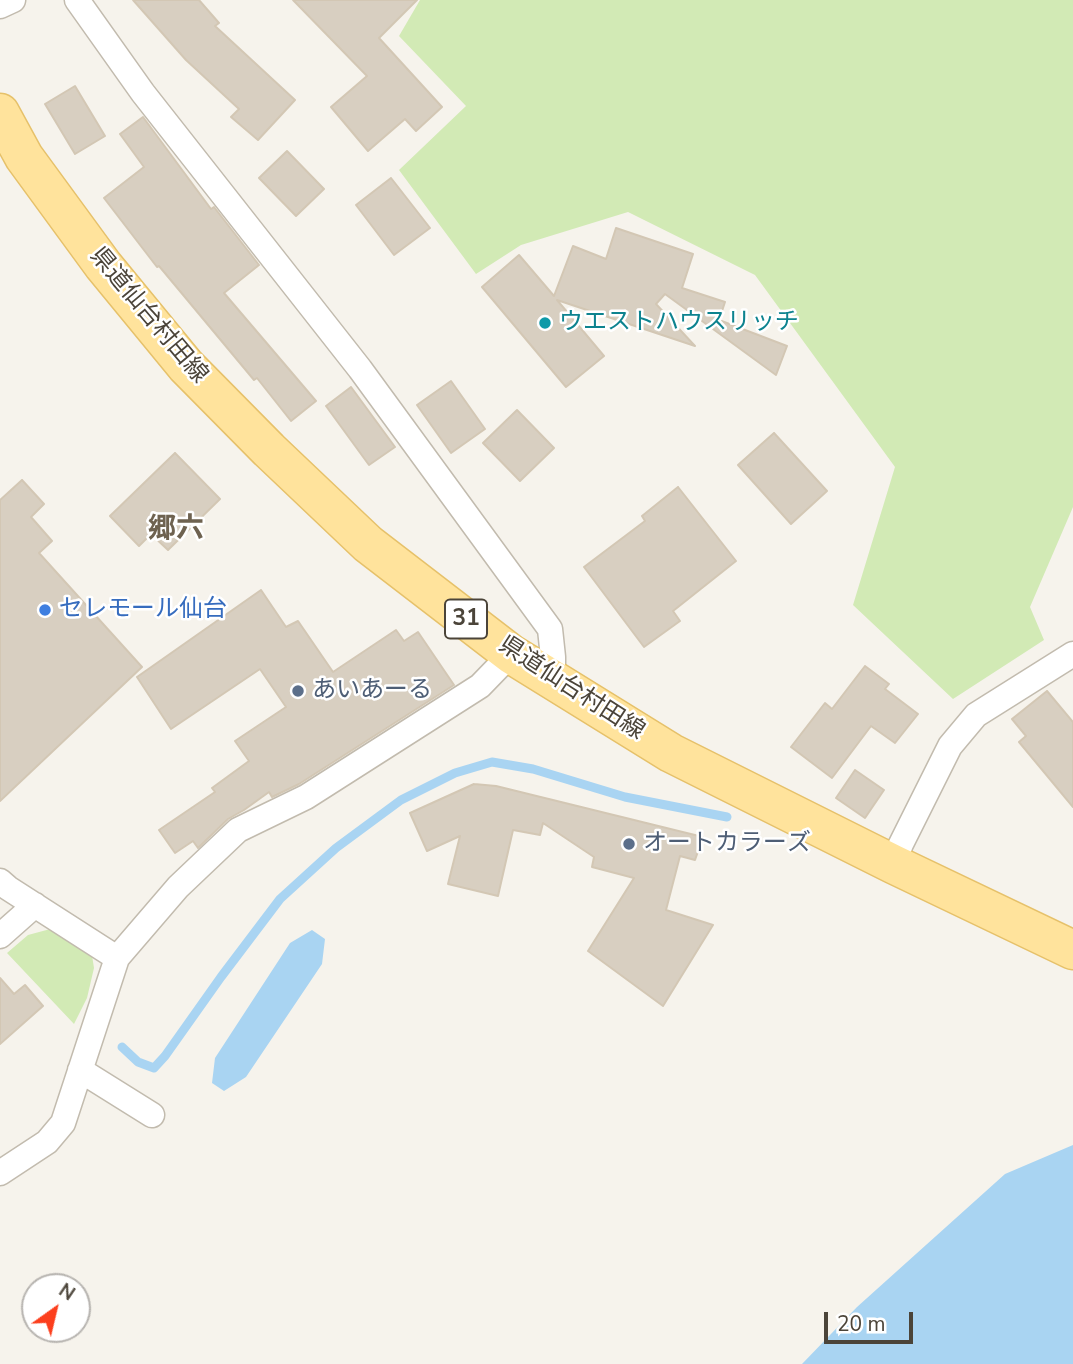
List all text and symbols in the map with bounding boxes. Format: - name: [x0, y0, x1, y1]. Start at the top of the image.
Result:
- street label: 県道仙台村田線: [83, 242, 213, 390]
- place label: ウエストハウスリッチ: [559, 309, 799, 337]
- marker: ウエストハウスリッチ: [537, 315, 553, 331]
- district label: 郷六: [148, 513, 204, 547]
- place label: セレモール仙台: [59, 596, 227, 624]
- road number: 31: [445, 600, 487, 638]
- marker: セレモール仙台: [37, 602, 53, 618]
- street label: 県道仙台村田線: [493, 631, 649, 747]
- place label: あいあーる: [312, 677, 432, 705]
- marker: あいあーる: [290, 683, 306, 699]
- place label: オートカラーズ: [643, 830, 811, 858]
- marker: オートカラーズ: [621, 836, 637, 852]
- north arrow: [21, 1273, 91, 1343]
- text: N: [53, 1277, 80, 1307]
- scale bar: [828, 1298, 917, 1342]
- text: 20 m: [837, 1310, 886, 1338]

